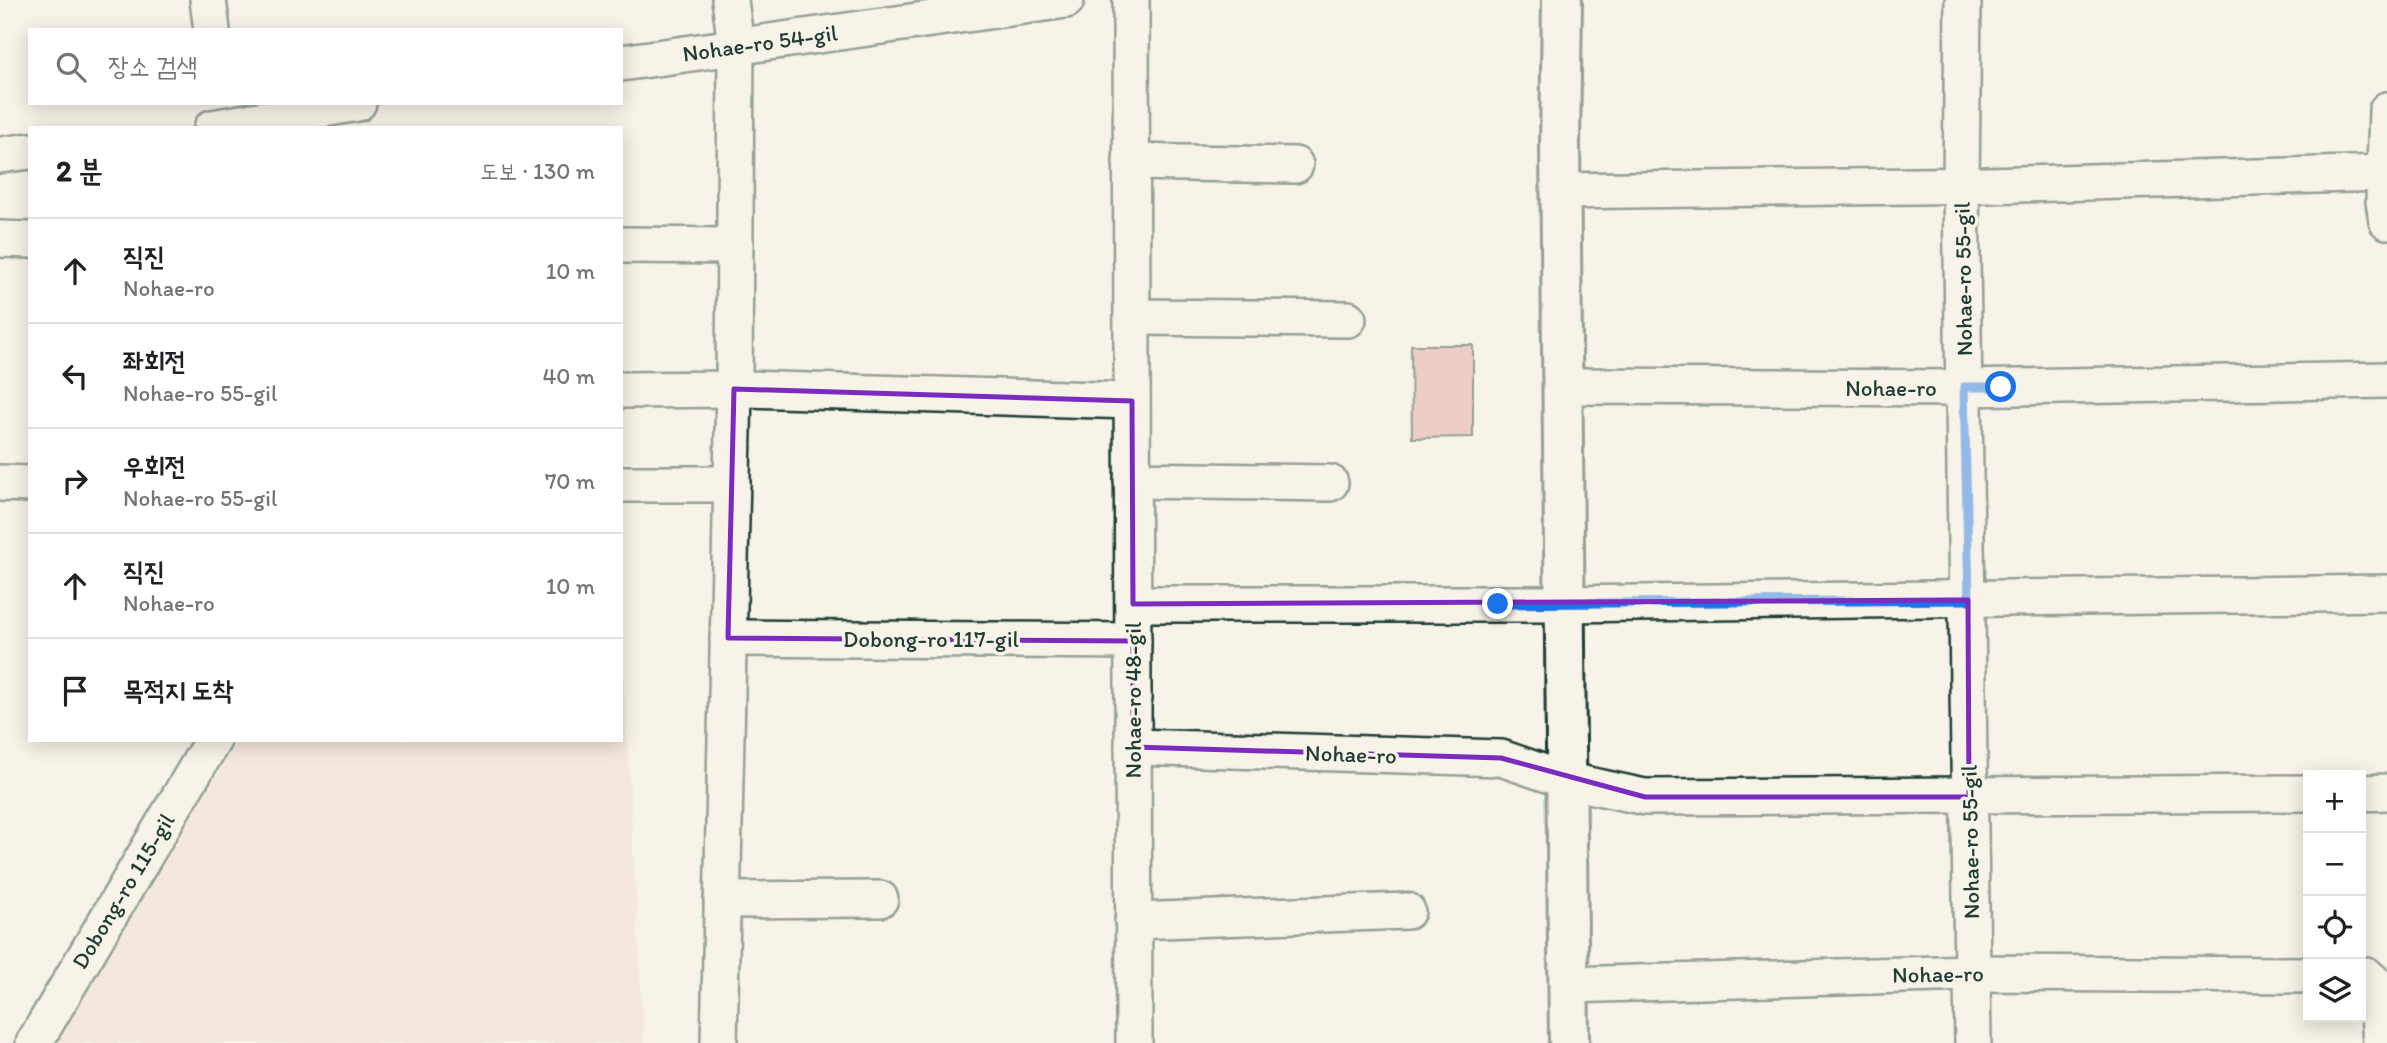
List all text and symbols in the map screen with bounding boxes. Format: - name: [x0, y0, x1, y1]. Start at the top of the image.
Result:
- street label: Nohae-ro 54-gil: [681, 18, 840, 68]
- search box: [28, 28, 623, 105]
- icon: search: [52, 48, 90, 86]
- text: 장소 검색: [108, 50, 198, 82]
- text: 2 분: [56, 152, 103, 189]
- text: 도보 · 130 m: [480, 157, 595, 185]
- street label: Nohae-ro 55-gil: [1948, 201, 1978, 356]
- text: 직진: [123, 240, 165, 272]
- icon: ahead: [56, 252, 94, 290]
- text: 10 m: [546, 257, 595, 285]
- text: Nohae-ro: [123, 274, 215, 302]
- text: 좌회전: [123, 345, 186, 377]
- icon: left: [56, 357, 94, 395]
- text: 40 m: [542, 362, 595, 390]
- route start: [1985, 371, 2016, 402]
- street label: Nohae-ro: [1845, 374, 1937, 402]
- text: Nohae-ro 55-gil: [123, 379, 278, 407]
- text: 우회전: [123, 450, 186, 482]
- icon: right: [56, 462, 94, 500]
- text: 70 m: [545, 467, 595, 495]
- text: Nohae-ro 55-gil: [123, 484, 278, 512]
- text: 직진: [123, 555, 165, 587]
- icon: ahead: [56, 567, 94, 605]
- text: 10 m: [546, 572, 595, 600]
- route end: [1482, 588, 1513, 619]
- text: Nohae-ro: [123, 589, 215, 617]
- street label: Nohae-ro 48-gil: [1119, 621, 1147, 778]
- street label: Dobong-ro 117-gil: [843, 625, 1020, 653]
- icon: arrive: [56, 672, 94, 710]
- text: 목적지 도착: [123, 674, 233, 706]
- street label: Nohae-ro: [1305, 738, 1397, 770]
- street label: Nohae-ro 55-gil: [1955, 764, 1985, 919]
- map controls: [2303, 770, 2366, 1022]
- button: +: [2303, 770, 2366, 833]
- street label: Dobong-ro 115-gil: [65, 808, 181, 974]
- button: −: [2303, 833, 2366, 896]
- button: locate: [2303, 896, 2366, 959]
- street label: Nohae-ro: [1892, 959, 1984, 989]
- button: layers: [2303, 959, 2366, 1022]

